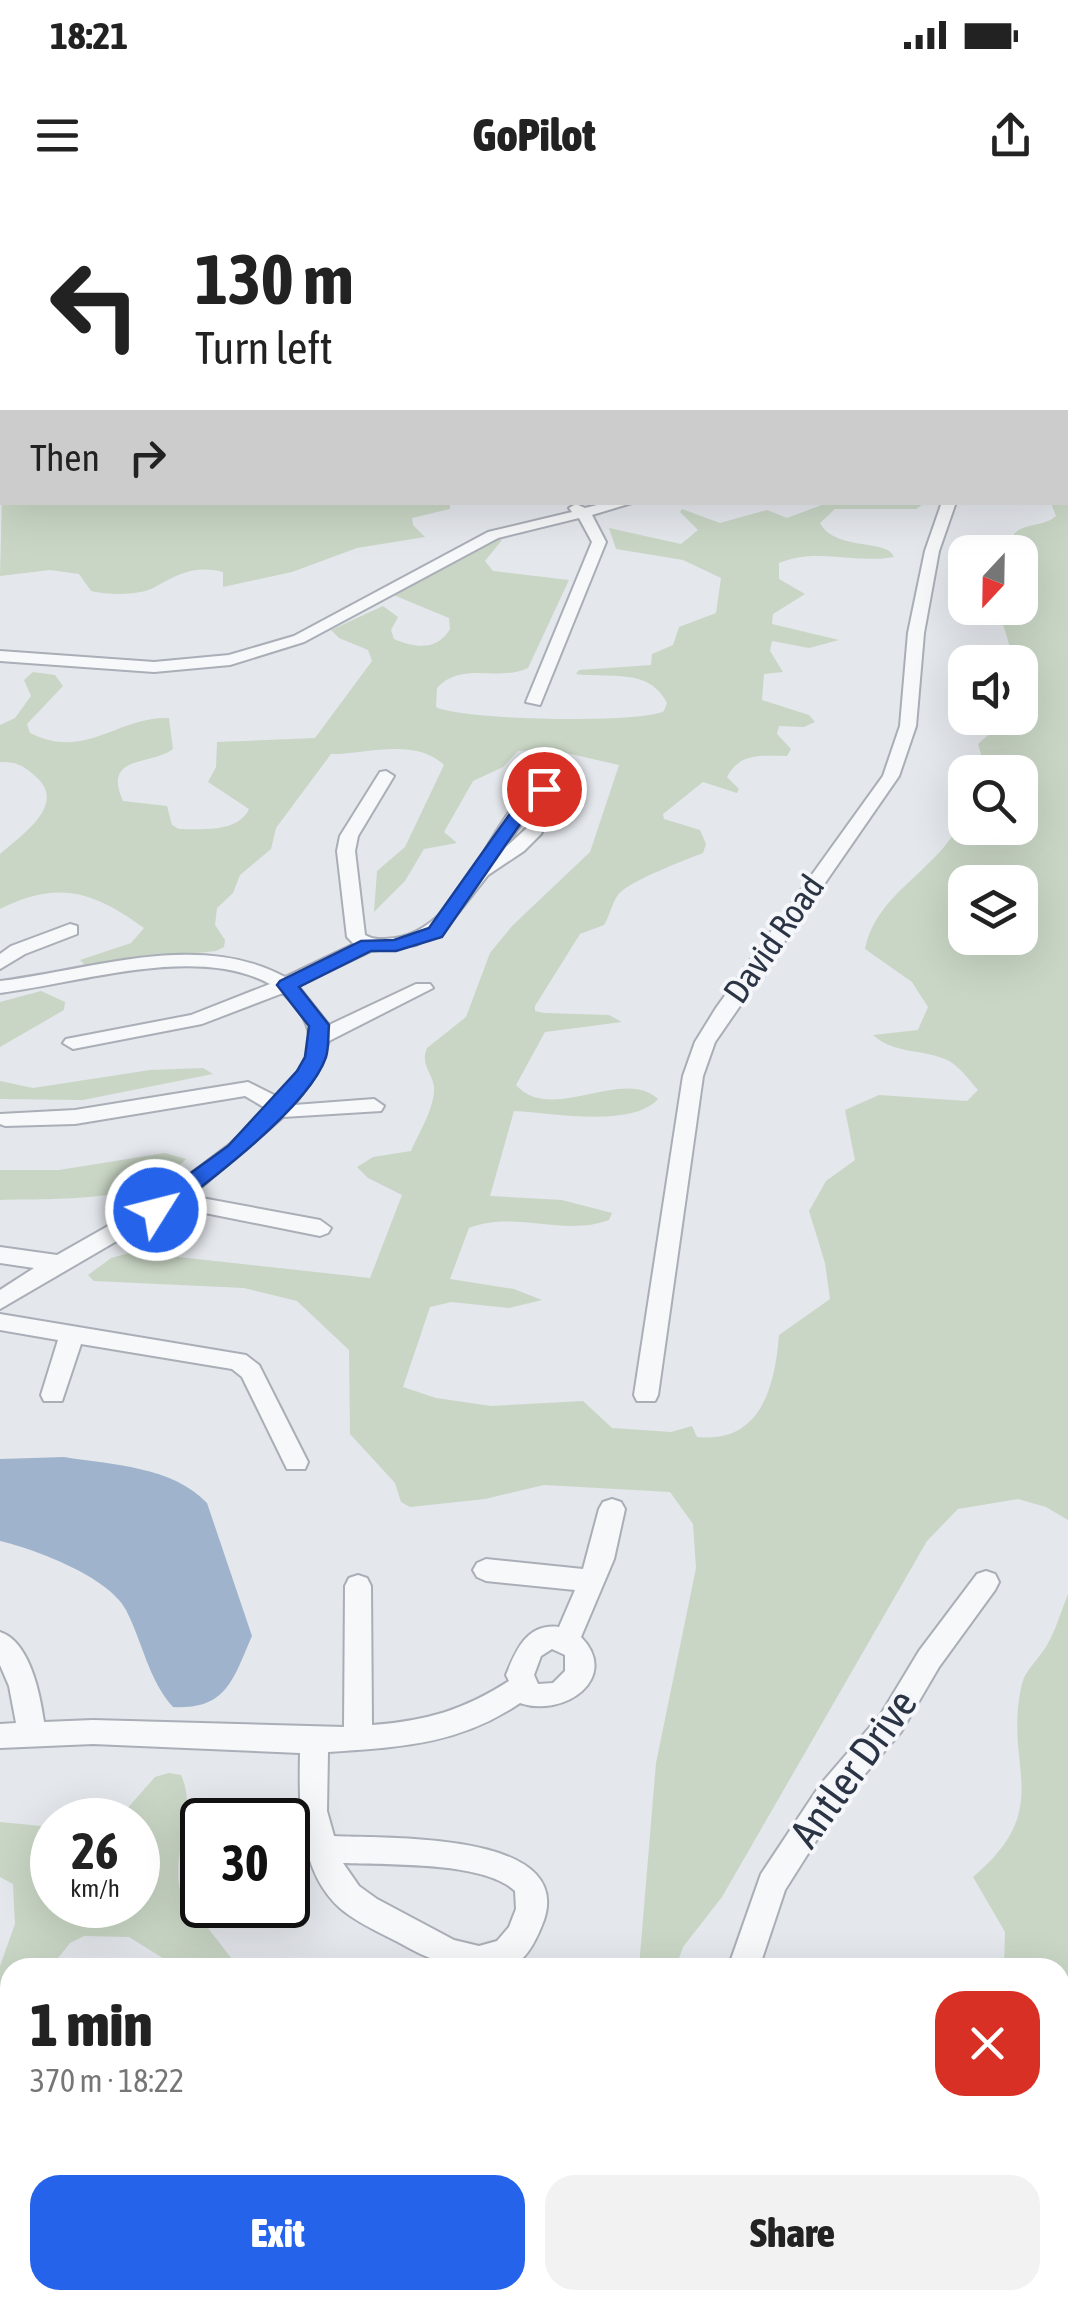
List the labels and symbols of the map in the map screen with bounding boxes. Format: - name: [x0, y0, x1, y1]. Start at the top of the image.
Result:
- north arrow: [948, 535, 1038, 625]
- pin: [502, 747, 587, 832]
- street label: David Road: [715, 867, 832, 1010]
- position arrow: [104, 1158, 208, 1262]
- street label: Antler Drive: [780, 1680, 926, 1856]
- speed limit sign: 30: [180, 1798, 310, 1928]

